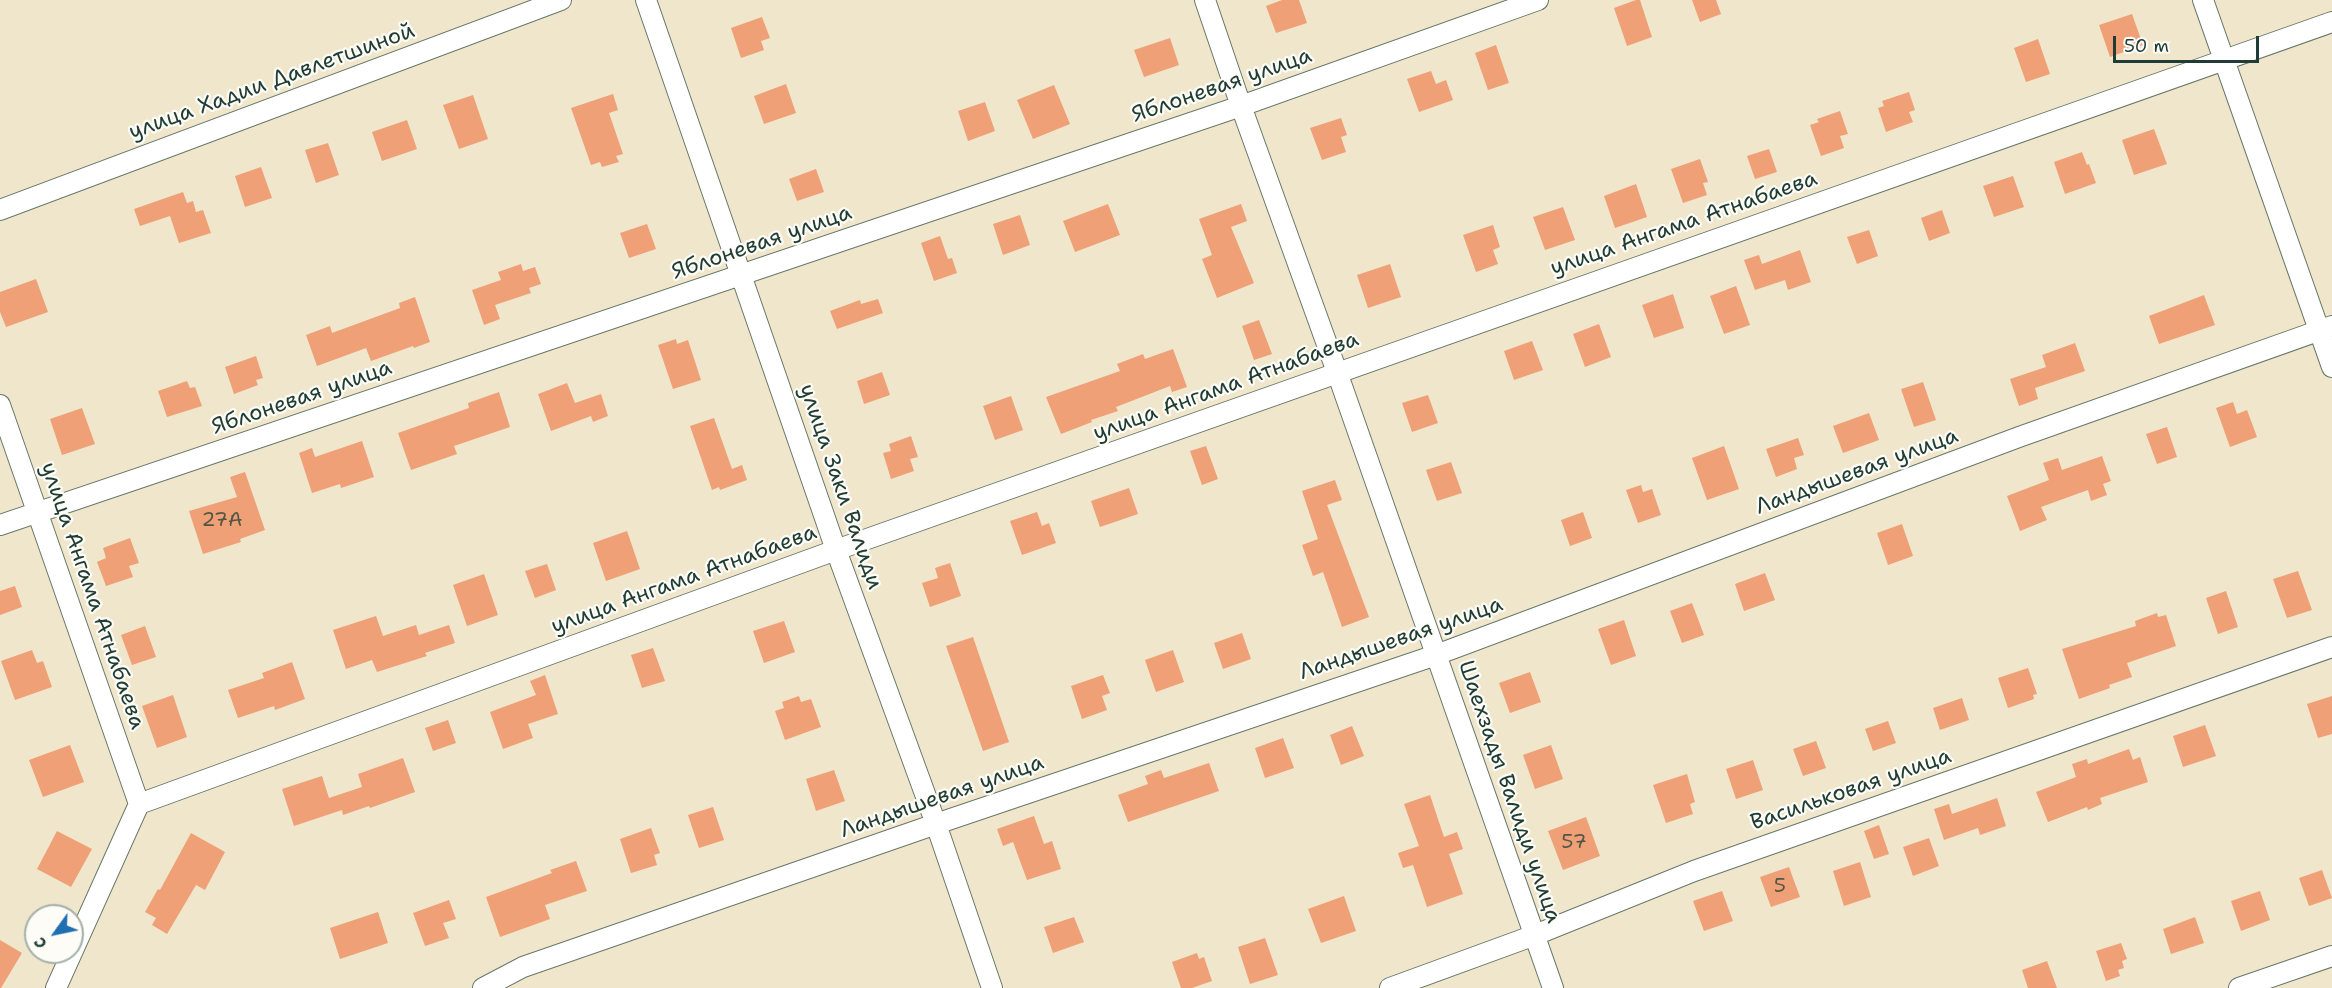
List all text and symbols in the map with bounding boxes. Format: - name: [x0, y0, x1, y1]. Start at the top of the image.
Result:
- street label: улица Хадии Давлетшиной: [126, 18, 418, 146]
- scale bar: [2116, 24, 2262, 62]
- text: 50 m: [2124, 34, 2169, 58]
- street label: Яблоневая улица: [1129, 43, 1315, 129]
- street label: улица Ангама Атнабаева: [1547, 166, 1821, 282]
- street label: Яблоневая улица: [669, 200, 855, 286]
- street label: улица Ангама Атнабаева: [1090, 327, 1362, 447]
- street label: Яблоневая улица: [209, 355, 395, 441]
- street label: улица Заки Валиди: [792, 381, 888, 593]
- street label: Ландышевая улица: [1752, 423, 1962, 521]
- street label: улица Ангама Атнабаева: [34, 459, 150, 733]
- house number: 27А: [201, 509, 243, 533]
- street label: улица Ангама Атнабаева: [548, 520, 820, 640]
- street label: Ландышевая улица: [1296, 592, 1506, 686]
- street label: Шаехзады Валиди улица: [1452, 657, 1566, 927]
- street label: Васильковая улица: [1747, 743, 1955, 837]
- street label: Ландышевая улица: [837, 750, 1047, 844]
- house number: 57: [1561, 831, 1587, 855]
- house number: 5: [1774, 875, 1786, 899]
- north arrow: [24, 904, 84, 964]
- text: С: [29, 933, 52, 953]

